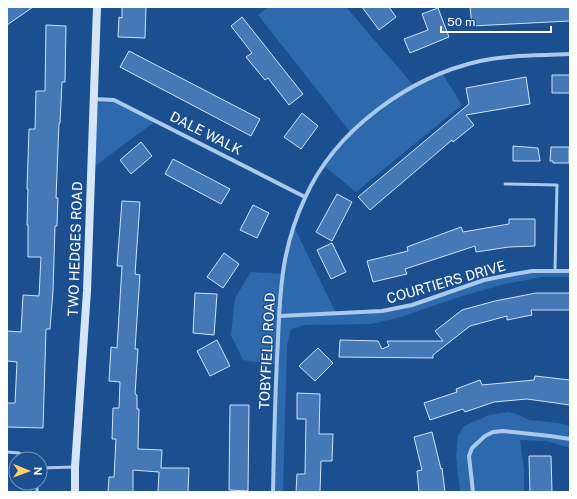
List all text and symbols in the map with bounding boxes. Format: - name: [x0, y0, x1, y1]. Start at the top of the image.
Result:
- scale bar: [441, 8, 551, 34]
- text: 50 m: [447, 15, 475, 29]
- street label: DALE WALK: [167, 108, 245, 158]
- street label: TWO HEDGES ROAD: [65, 181, 85, 317]
- street label: COURTIERS DRIVE: [385, 257, 507, 307]
- street label: TOBYFIELD ROAD: [256, 292, 278, 410]
- north arrow: [8, 451, 48, 491]
- text: N: [32, 467, 44, 476]

